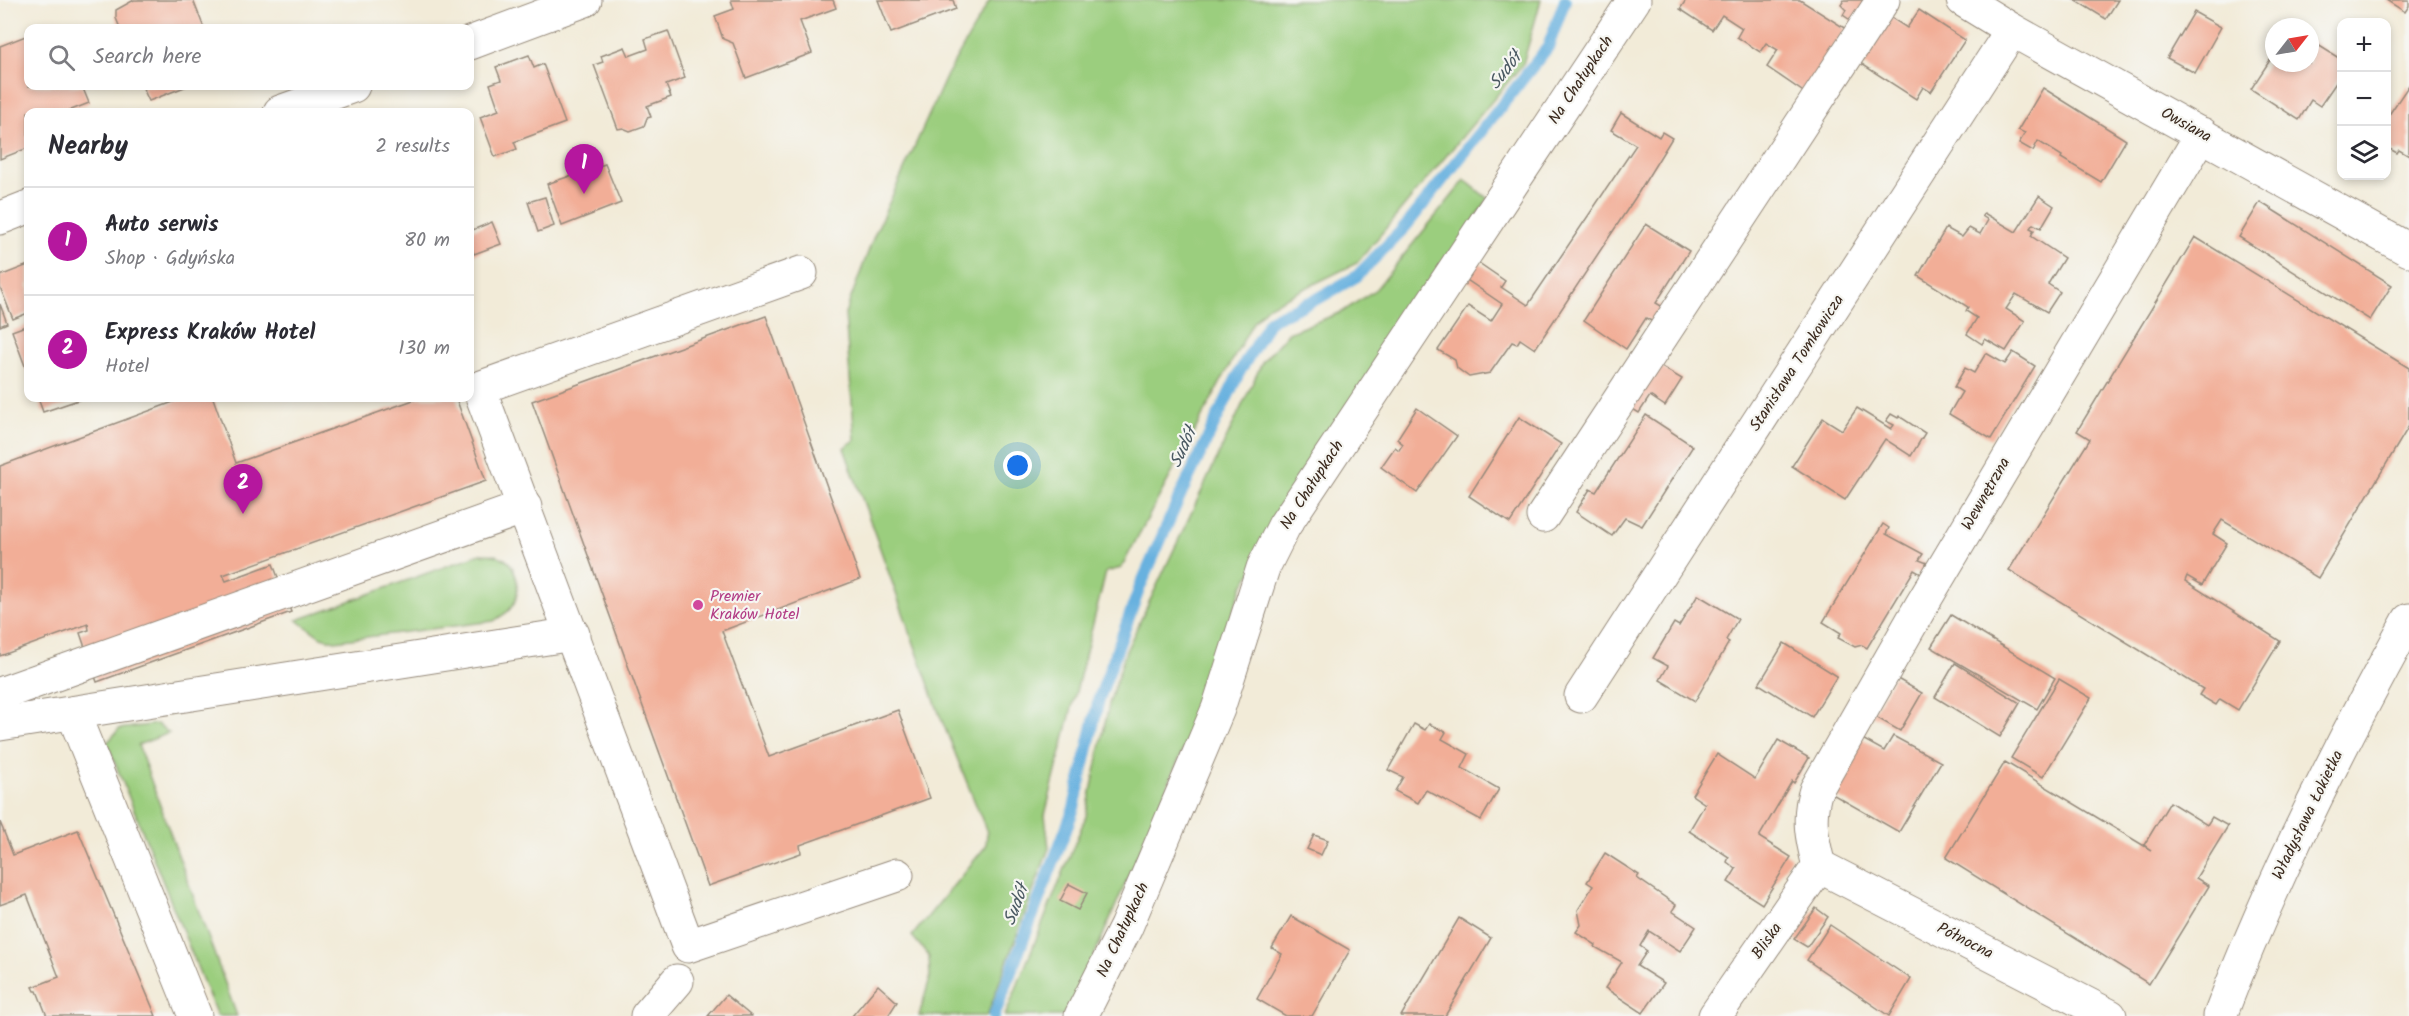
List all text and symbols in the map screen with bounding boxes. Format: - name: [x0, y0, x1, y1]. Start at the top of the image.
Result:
- north arrow: [2265, 18, 2319, 72]
- map controls: [2337, 18, 2391, 180]
- button: +: [2337, 18, 2391, 72]
- search box: [24, 24, 474, 90]
- street label: Na Chałupkach: [1542, 31, 1620, 129]
- text: Search here: [93, 40, 201, 75]
- icon: search: [45, 41, 78, 74]
- water label: Sudół: [1482, 43, 1532, 96]
- button: −: [2337, 72, 2391, 126]
- street label: Owsiana: [2156, 101, 2216, 149]
- text: Nearby: [48, 126, 128, 168]
- button: layers: [2337, 126, 2391, 180]
- text: 2 results: [375, 131, 450, 163]
- pin: 1: [564, 144, 604, 194]
- text: Auto serwis: [105, 208, 219, 243]
- text: 1: [64, 225, 71, 257]
- text: 80 m: [404, 225, 450, 257]
- text: Shop · Gdyńska: [105, 243, 235, 275]
- street label: Stanisława Tomkowicza: [1743, 290, 1851, 436]
- text: Express Kraków Hotel: [105, 316, 315, 351]
- text: 2: [62, 333, 73, 365]
- text: 130 m: [398, 333, 450, 365]
- text: Hotel: [105, 351, 149, 383]
- water label: Sudół: [1162, 420, 1207, 473]
- street label: Na Chałupkach: [1274, 435, 1350, 535]
- your location: [1003, 451, 1032, 480]
- street label: Wewnętrzna: [1955, 453, 2017, 535]
- pin: 2: [224, 464, 262, 514]
- place label: Premier Kraków Hotel: [710, 584, 800, 627]
- marker: Premier Kraków Hotel: [691, 598, 705, 612]
- street label: Władysława Łokietka: [2266, 746, 2350, 884]
- water label: Sudół: [996, 877, 1039, 930]
- street label: Na Chałupkach: [1090, 878, 1156, 982]
- street label: Północna: [1932, 916, 1998, 966]
- street label: Bliska: [1745, 918, 1789, 964]

